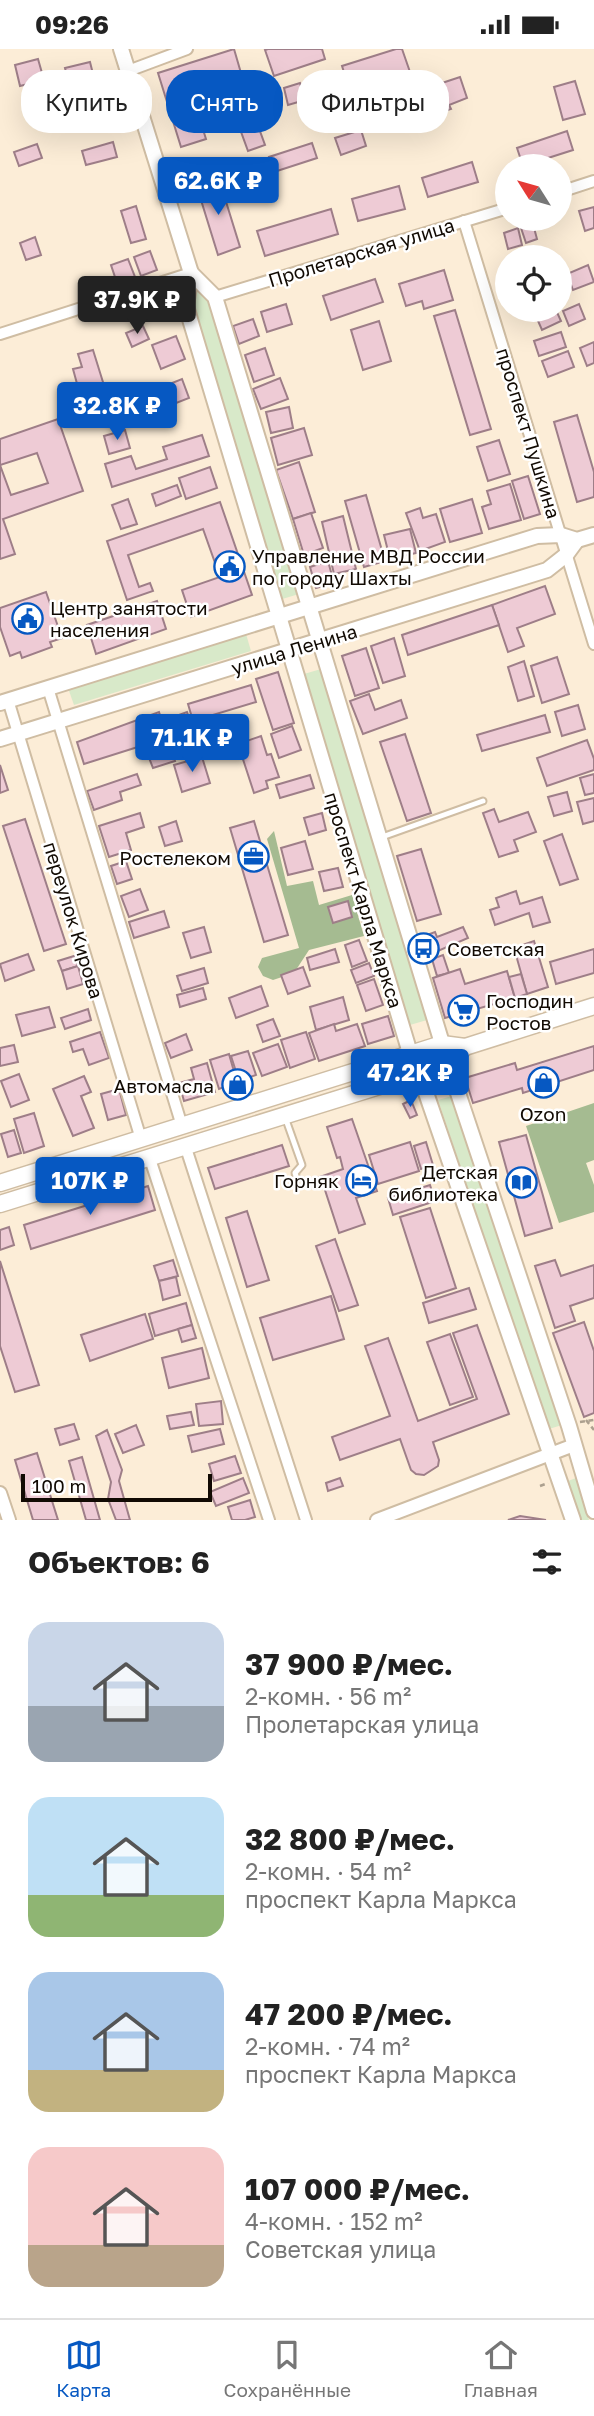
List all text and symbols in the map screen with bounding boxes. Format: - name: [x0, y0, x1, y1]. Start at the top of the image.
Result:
- text: 09:26: [35, 9, 109, 40]
- chip: Купить: [21, 70, 152, 133]
- chip: Снять: [166, 70, 283, 133]
- chip: Фильтры: [297, 70, 449, 133]
- north arrow: [495, 154, 572, 231]
- map controls: [495, 154, 572, 322]
- pin: 62.6K ₽: [153, 157, 283, 217]
- text: 62.6K ₽: [174, 166, 262, 194]
- street label: Пролетарская улица: [265, 213, 457, 291]
- button: locate: [495, 245, 572, 322]
- pin: 37.9K ₽: [72, 277, 202, 336]
- text: 37.9K ₽: [94, 285, 180, 313]
- street label: проспект Пушкина: [492, 345, 566, 521]
- pin: 32.8K ₽: [52, 383, 182, 442]
- text: 32.8K ₽: [73, 391, 161, 419]
- place label: Управление МВД России по городу Шахты: [252, 544, 485, 589]
- public building icon: Управление МВД России по городу Шахты: [212, 549, 246, 583]
- place label: Центр занятости населения: [50, 596, 208, 641]
- public building icon: Центр занятости населения: [10, 601, 44, 635]
- street label: улица Ленина: [228, 619, 360, 679]
- pin: 71.1K ₽: [127, 715, 257, 774]
- text: 71.1K ₽: [151, 723, 233, 751]
- street label: проспект Карла Маркса: [320, 789, 408, 1011]
- street label: переулок Кирова: [39, 839, 109, 1001]
- office icon: Ростелеком: [237, 840, 271, 874]
- place label: Ростелеком: [119, 846, 231, 869]
- bus stop icon: Советская: [407, 931, 441, 965]
- place label: Советская: [447, 937, 545, 960]
- place label: Господин Ростов: [486, 989, 574, 1034]
- supermarket icon: Господин Ростов: [446, 994, 480, 1028]
- pin: 47.2K ₽: [345, 1049, 475, 1109]
- text: 47.2K ₽: [367, 1058, 453, 1086]
- shop icon: Ozon: [526, 1065, 560, 1099]
- shop icon: Автомасла: [220, 1068, 254, 1102]
- place label: Автомасла: [114, 1074, 214, 1097]
- place label: Ozon: [520, 1102, 566, 1125]
- pin: 107K ₽: [33, 1157, 147, 1217]
- place label: Детская библиотека: [388, 1160, 498, 1205]
- hotel icon: Горняк: [345, 1163, 379, 1197]
- library icon: Детская библиотека: [504, 1165, 538, 1199]
- text: 107K ₽: [51, 1166, 129, 1194]
- place label: Горняк: [274, 1169, 339, 1192]
- scale bar: [21, 1471, 212, 1503]
- text: 100 m: [32, 1474, 86, 1497]
- icon: filters: [528, 1543, 566, 1581]
- text: Объектов: 6: [28, 1544, 210, 1580]
- text: 37 900 ₽/мес.: [245, 1646, 453, 1682]
- icon: home: [84, 1650, 168, 1734]
- text: 2-комн. · 56 m²: [245, 1682, 411, 1710]
- text: Пролетарская улица: [245, 1710, 479, 1738]
- text: 32 800 ₽/мес.: [245, 1821, 455, 1857]
- icon: home: [84, 1825, 168, 1909]
- text: 2-комн. · 54 m²: [245, 1857, 411, 1885]
- text: проспект Карла Маркса: [245, 1885, 517, 1913]
- text: 47 200 ₽/мес.: [245, 1996, 453, 2032]
- icon: home: [84, 2000, 168, 2084]
- text: 2-комн. · 74 m²: [245, 2032, 410, 2060]
- text: проспект Карла Маркса: [245, 2060, 517, 2088]
- text: 107 000 ₽/мес.: [245, 2171, 470, 2207]
- icon: home: [84, 2175, 168, 2259]
- text: 4-комн. · 152 m²: [245, 2207, 422, 2235]
- text: Советская улица: [245, 2235, 436, 2263]
- tab: Карта: [56, 2336, 111, 2401]
- tab: Сохранённые: [224, 2336, 351, 2401]
- tab: Главная: [463, 2336, 538, 2401]

